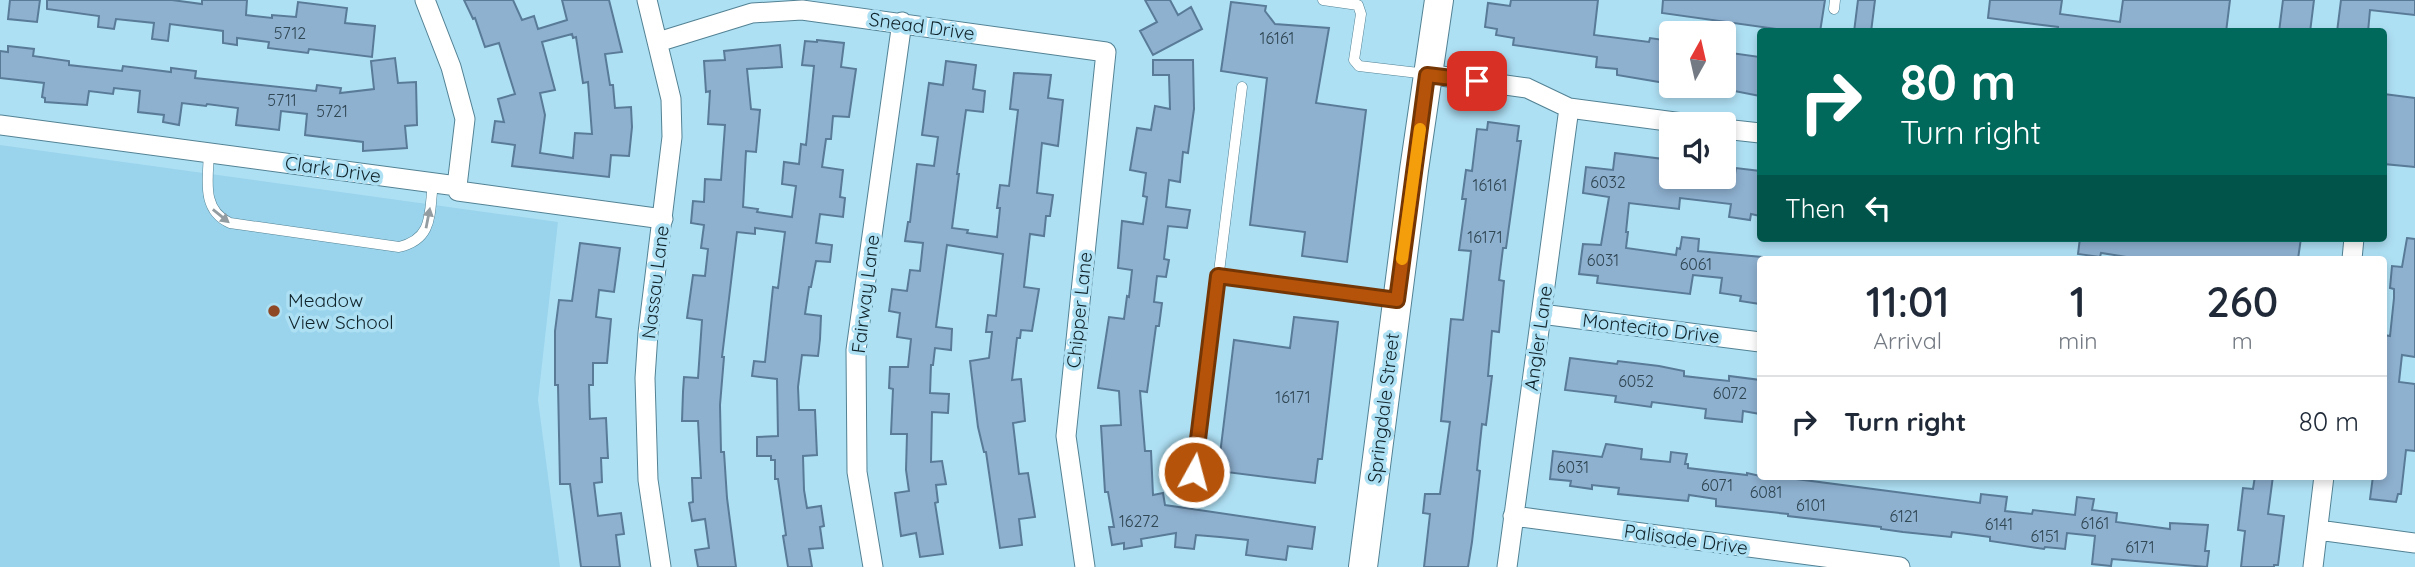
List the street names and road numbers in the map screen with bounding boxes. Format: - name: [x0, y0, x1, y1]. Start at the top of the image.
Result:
- street label: Snead Drive: [868, 7, 976, 45]
- street label: Clark Drive: [283, 150, 383, 188]
- street label: Nassau Lane: [636, 224, 674, 340]
- street label: Fairway Lane: [846, 233, 884, 355]
- street label: Chipper Lane: [1061, 251, 1097, 369]
- street label: Angler Lane: [1519, 284, 1557, 392]
- street label: Montecito Drive: [1581, 308, 1721, 348]
- street label: Springdale Street: [1362, 332, 1404, 484]
- street label: Palisade Drive: [1622, 518, 1750, 560]

